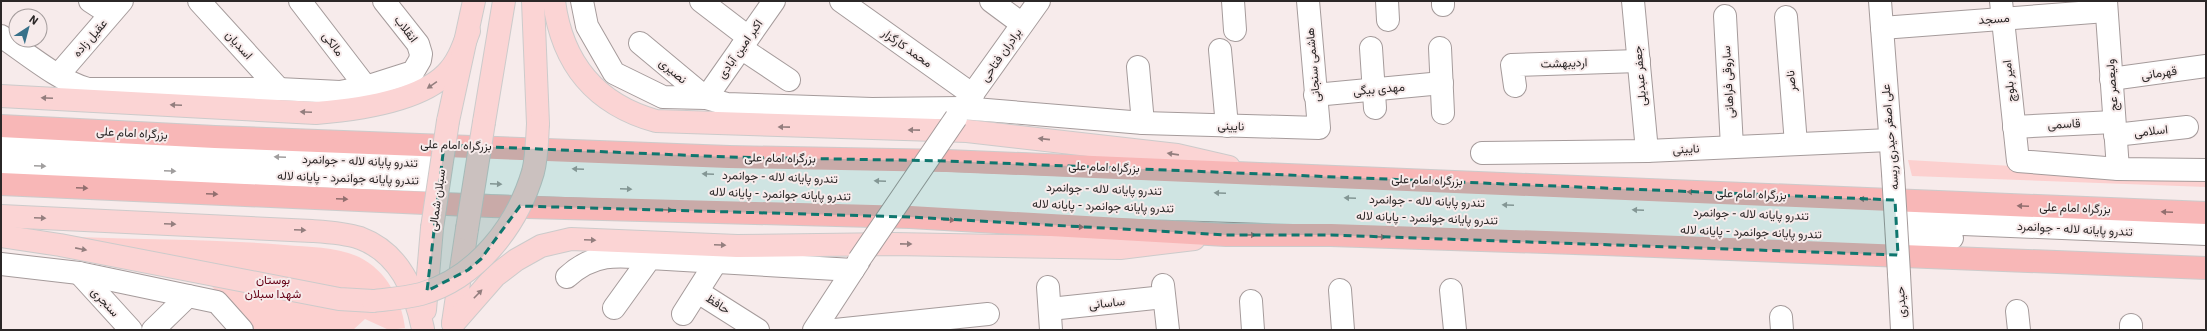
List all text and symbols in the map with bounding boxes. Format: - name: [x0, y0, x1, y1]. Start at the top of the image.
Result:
- north arrow: [8, 8, 48, 48]
- street label: مسجد: [1978, 10, 2010, 27]
- text: N: [27, 12, 41, 28]
- street label: انقلاب: [391, 12, 421, 45]
- street label: عقیل زاده: [69, 16, 111, 60]
- street label: اکبر امین آبادی: [714, 16, 766, 82]
- street label: محمد کارگزار: [878, 24, 935, 71]
- street label: برادران فتاحی: [977, 25, 1025, 85]
- street label: اسدیان: [223, 27, 256, 62]
- street label: هاشمی سنجانی: [1302, 27, 1324, 103]
- street label: مالکی: [319, 28, 347, 60]
- street label: جعفر عبدیلی: [1629, 45, 1651, 107]
- street label: ساروقی فراهانی: [1718, 45, 1738, 119]
- street label: اردیبهشت: [1540, 54, 1588, 72]
- street label: نصیری: [656, 55, 690, 87]
- street label: ولیعصر عج: [2102, 58, 2123, 112]
- street label: امیر بلوچ: [1999, 59, 2020, 103]
- street label: قهرمانی: [2140, 63, 2178, 83]
- street label: ناصر: [1782, 70, 1800, 93]
- street label: مهدی بیگی: [1352, 79, 1406, 99]
- one-way arrow: [426, 81, 437, 89]
- street label: علی اصغر حیدری ریسه: [1877, 83, 1903, 191]
- one-way arrow: [41, 95, 53, 102]
- one-way arrow: [170, 102, 182, 109]
- one-way arrow: [300, 109, 312, 116]
- street label: قاسمی: [2047, 115, 2081, 133]
- street label: نایینی: [1217, 118, 1245, 134]
- street label: اسلامی: [2133, 121, 2169, 141]
- street label: بزرگراه امام علی: [96, 123, 168, 143]
- one-way arrow: [778, 123, 790, 130]
- one-way arrow: [907, 127, 920, 133]
- street label: بزرگراه امام علی: [420, 136, 492, 154]
- one-way arrow: [1038, 136, 1050, 142]
- street label: نایینی: [1672, 140, 1700, 158]
- street label: بزرگراه امام علی: [744, 149, 816, 167]
- street label: تندرو پایانه لاله - جوانمرد: [302, 151, 418, 171]
- one-way arrow: [1167, 151, 1179, 157]
- one-way arrow: [274, 154, 286, 161]
- street label: بزرگراه امام علی: [1068, 158, 1140, 176]
- one-way arrow: [34, 162, 46, 169]
- one-way arrow: [571, 166, 584, 172]
- one-way arrow: [164, 167, 176, 174]
- street label: تندرو پایانه لاله - جوانمرد: [722, 167, 838, 187]
- street label: تندرو پایانه جوانمرد - پایانه لاله: [277, 168, 419, 188]
- street label: سبلان شمالی: [425, 168, 449, 232]
- one-way arrow: [701, 171, 714, 177]
- street label: بزرگراه امام علی: [1391, 171, 1463, 189]
- one-way arrow: [874, 177, 886, 184]
- street label: تندرو پایانه لاله - جوانمرد: [1046, 179, 1162, 199]
- one-way arrow: [490, 181, 503, 187]
- street label: تندرو پایانه جوانمرد - پایانه لاله: [709, 184, 851, 204]
- one-way arrow: [76, 185, 89, 191]
- one-way arrow: [620, 185, 632, 192]
- street label: بزرگراه امام علی: [1715, 185, 1787, 203]
- one-way arrow: [1687, 188, 1699, 195]
- one-way arrow: [206, 190, 218, 197]
- one-way arrow: [1213, 190, 1226, 196]
- street label: تندرو پایانه لاله - جوانمرد: [1369, 191, 1485, 211]
- one-way arrow: [1344, 195, 1356, 202]
- one-way arrow: [336, 196, 348, 203]
- street label: تندرو پایانه جوانمرد - پایانه لاله: [1032, 196, 1174, 216]
- one-way arrow: [1858, 196, 1871, 202]
- street label: بزرگراه امام علی: [2039, 199, 2111, 217]
- one-way arrow: [1502, 201, 1514, 208]
- one-way arrow: [2017, 202, 2029, 209]
- street label: تندرو پایانه لاله - جوانمرد: [1693, 204, 1809, 224]
- one-way arrow: [1632, 206, 1644, 213]
- one-way arrow: [661, 207, 674, 213]
- street label: تندرو پایانه جوانمرد - پایانه لاله: [1356, 208, 1498, 228]
- one-way arrow: [2161, 208, 2173, 215]
- one-way arrow: [34, 215, 47, 221]
- one-way arrow: [943, 216, 955, 223]
- street label: تندرو پایانه لاله - جوانمرد: [2017, 218, 2133, 240]
- one-way arrow: [164, 221, 176, 228]
- street label: تندرو پایانه جوانمرد - پایانه لاله: [1680, 222, 1822, 242]
- one-way arrow: [1072, 223, 1084, 230]
- one-way arrow: [294, 227, 307, 233]
- one-way arrow: [1244, 232, 1257, 238]
- one-way arrow: [1374, 233, 1386, 240]
- one-way arrow: [584, 236, 596, 243]
- one-way arrow: [900, 241, 913, 247]
- one-way arrow: [714, 242, 726, 249]
- one-way arrow: [75, 247, 87, 253]
- park label: بوستان شهدا سبلان: [245, 272, 301, 302]
- street label: سنجری: [87, 284, 123, 320]
- street label: حیدری: [1892, 286, 1910, 318]
- one-way arrow: [473, 289, 483, 299]
- street label: حافظ: [703, 290, 733, 317]
- street label: ساسانی: [1088, 293, 1126, 313]

